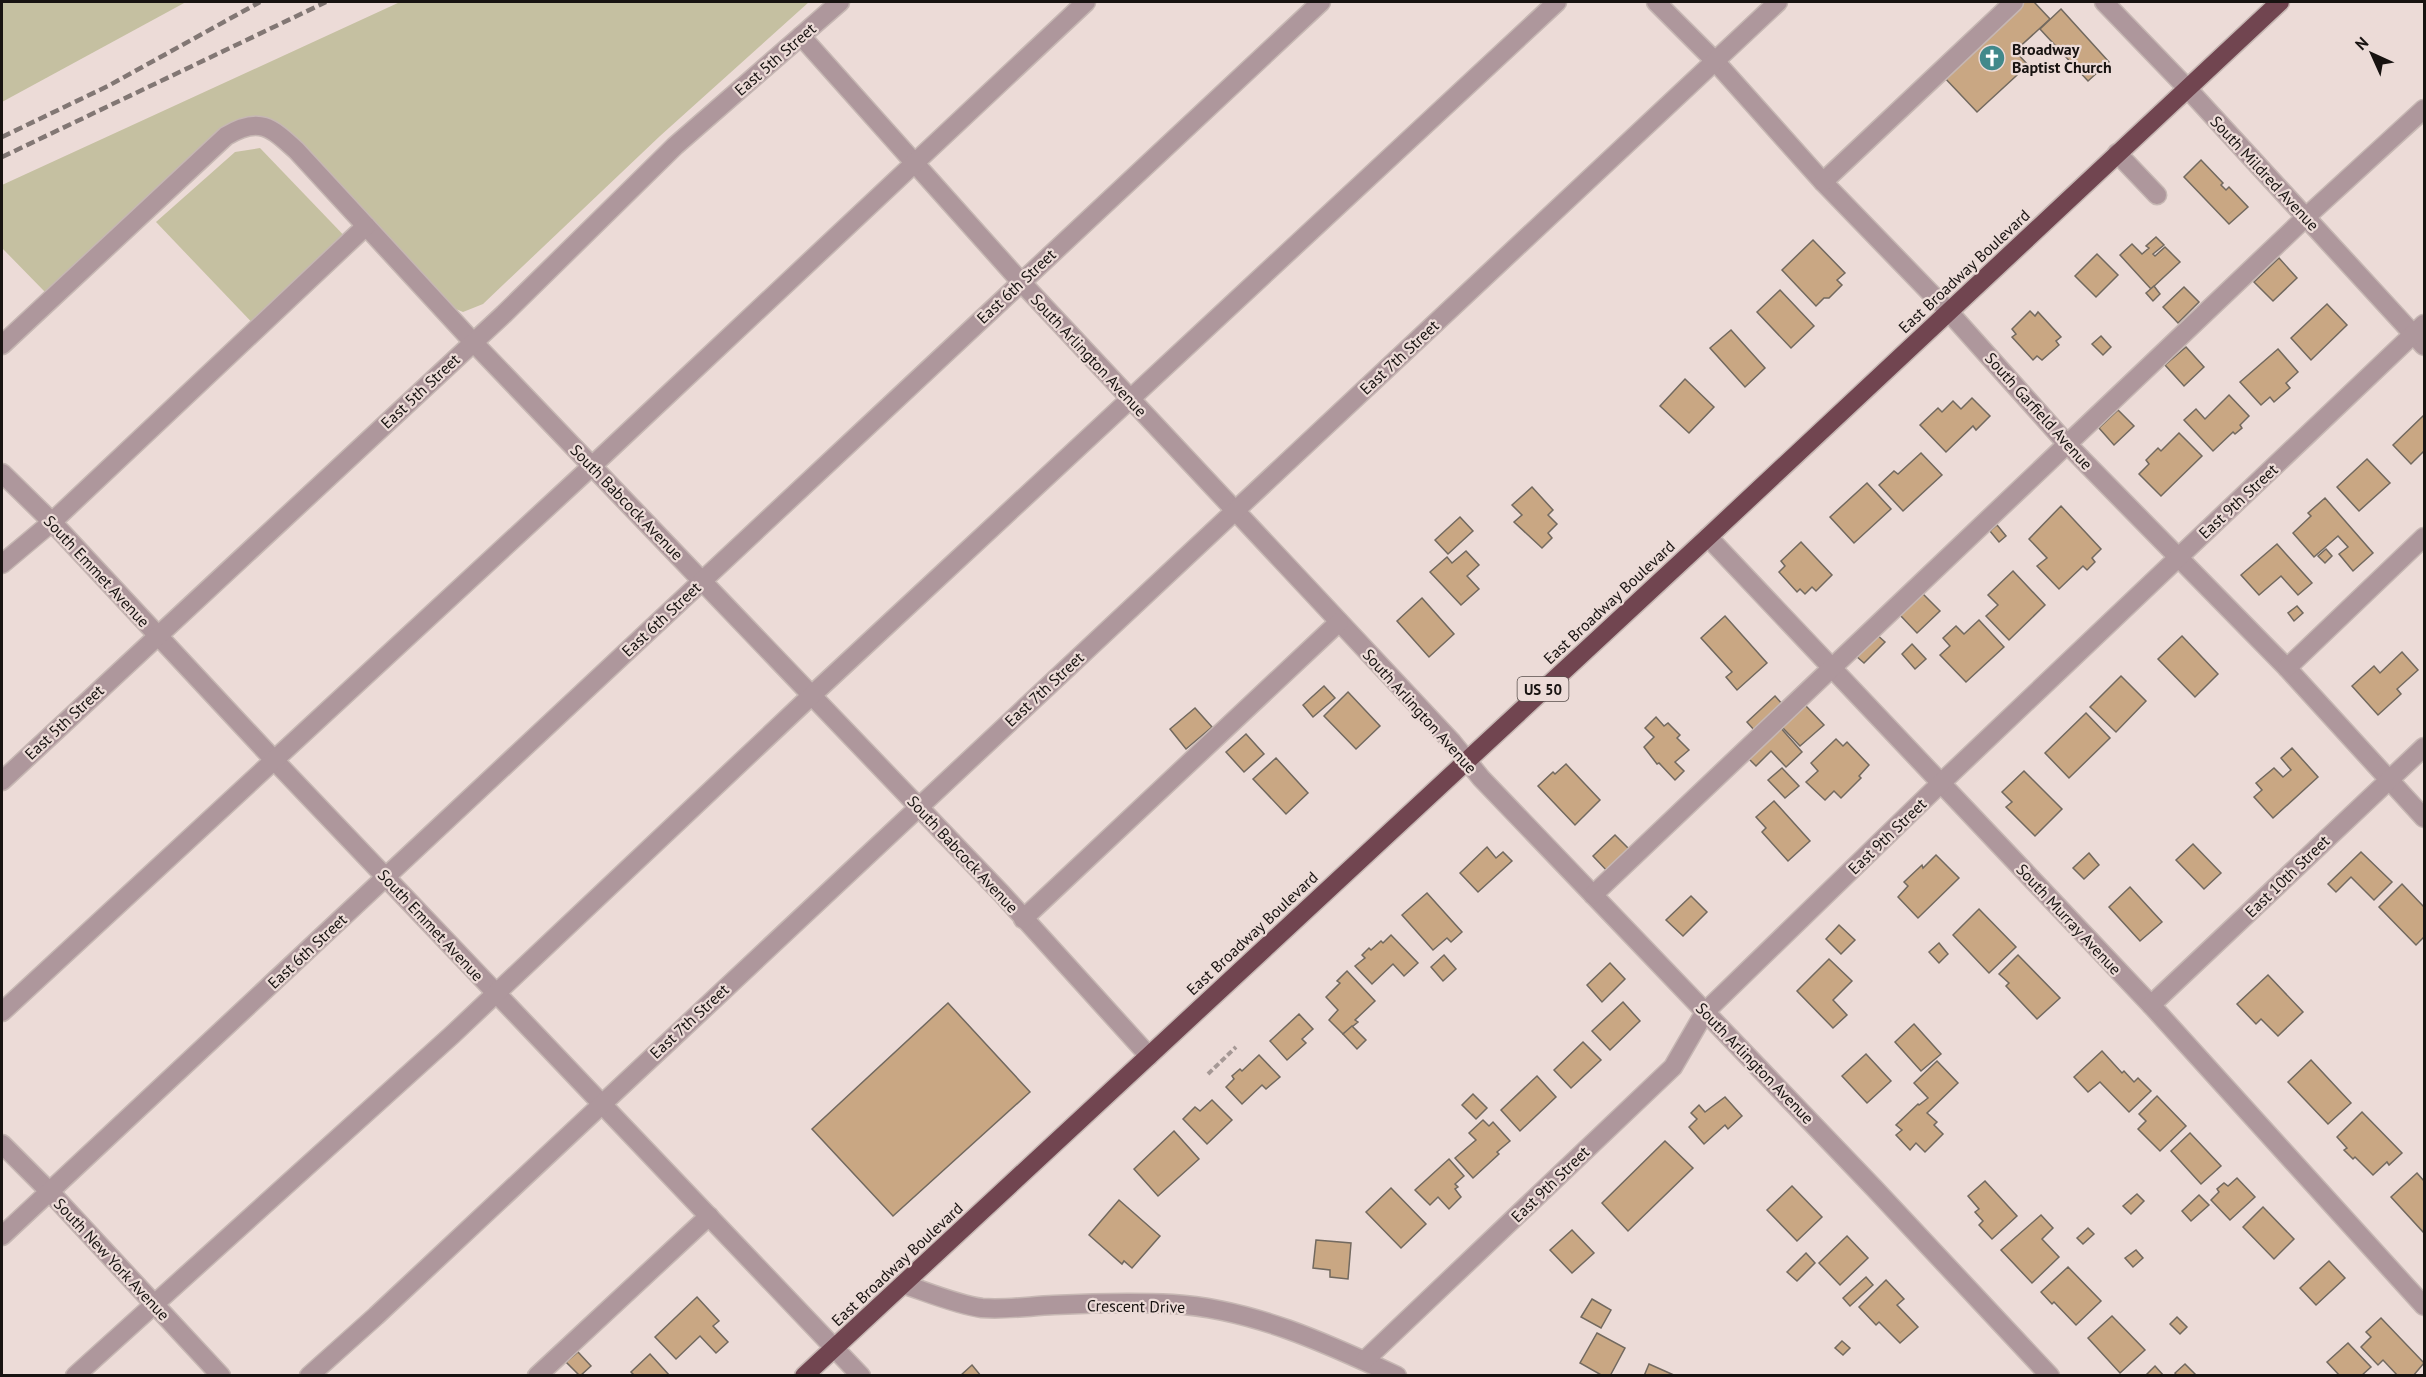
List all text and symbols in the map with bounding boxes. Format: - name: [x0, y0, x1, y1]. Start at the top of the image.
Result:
- street label: East 5th Street: [730, 18, 820, 100]
- north arrow: [2342, 24, 2402, 84]
- text: N: [2351, 33, 2372, 54]
- place label: Broadway Baptist Church: [2012, 39, 2112, 77]
- church icon: Broadway Baptist Church: [1977, 43, 2007, 73]
- street label: South Mildred Avenue: [2206, 111, 2324, 235]
- street label: East Broadway Boulevard: [1894, 205, 2034, 337]
- street label: East 6th Street: [972, 244, 1060, 328]
- street label: South Arlington Avenue: [1027, 289, 1151, 421]
- street label: East 7th Street: [1355, 315, 1443, 399]
- street label: South Garfield Avenue: [1981, 348, 2097, 474]
- street label: East 5th Street: [376, 349, 464, 433]
- street label: South Babcock Avenue: [566, 440, 688, 564]
- street label: East 9th Street: [2194, 459, 2282, 543]
- street label: South Emmet Avenue: [40, 511, 154, 631]
- street label: East Broadway Boulevard: [1539, 536, 1679, 668]
- street label: East 6th Street: [617, 577, 705, 661]
- street label: South Arlington Avenue: [1359, 644, 1481, 778]
- street label: East 7th Street: [1000, 647, 1088, 731]
- road number: US 50: [1518, 677, 1568, 701]
- street label: East 5th Street: [20, 680, 108, 764]
- street label: South Babcock Avenue: [903, 791, 1023, 917]
- street label: East 9th Street: [1844, 793, 1931, 878]
- street label: East 10th Street: [2241, 830, 2334, 921]
- street label: South Murray Avenue: [2012, 859, 2126, 979]
- street label: South Emmet Avenue: [374, 865, 488, 985]
- street label: East Broadway Boulevard: [1182, 867, 1322, 999]
- street label: East 6th Street: [263, 909, 351, 993]
- street label: East 7th Street: [645, 979, 733, 1063]
- street label: South Arlington Avenue: [1692, 998, 1818, 1128]
- street label: East 9th Street: [1507, 1141, 1594, 1226]
- street label: South New York Avenue: [50, 1193, 174, 1325]
- street label: East Broadway Boulevard: [827, 1198, 967, 1330]
- street label: Crescent Drive: [1087, 1295, 1185, 1317]

